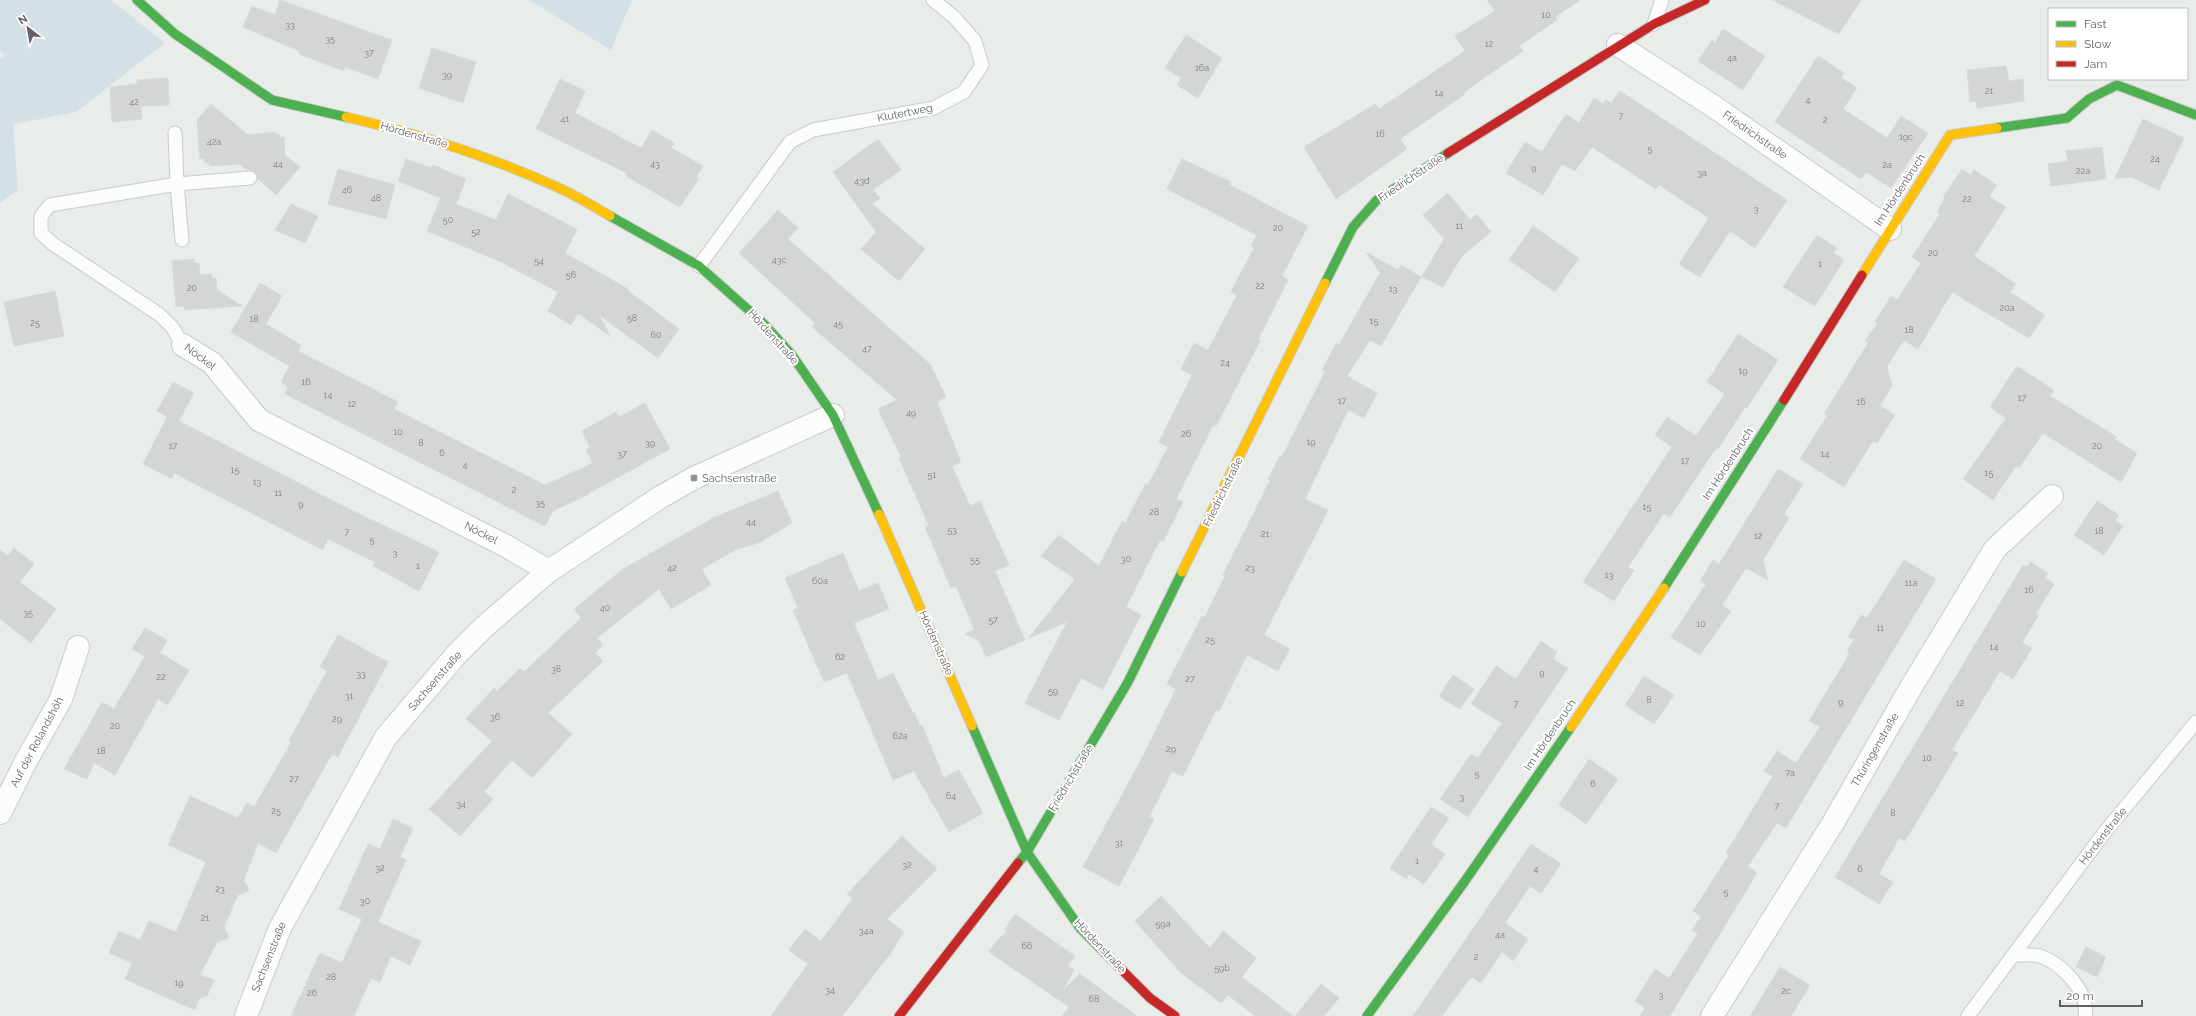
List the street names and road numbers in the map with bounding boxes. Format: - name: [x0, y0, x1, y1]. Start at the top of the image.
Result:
- street label: Klutertweg: [876, 101, 934, 125]
- street label: Friedrichstraße: [1720, 108, 1790, 162]
- street label: Hördenstraße: [379, 119, 450, 151]
- street label: Friedrichstraße: [1376, 151, 1446, 205]
- street label: Im Hördenbruch: [1872, 152, 1928, 228]
- street label: Hördenstraße: [745, 307, 801, 368]
- street label: Nöckel: [182, 341, 218, 373]
- street label: Im Hördenbruch: [1700, 426, 1756, 502]
- street label: Friedrichstraße: [1201, 455, 1246, 529]
- street label: Nöckel: [462, 519, 500, 547]
- street label: Hördenstraße: [916, 609, 956, 678]
- street label: Sachsenstraße: [406, 648, 465, 713]
- street label: Auf der Rolandshöh: [8, 695, 66, 789]
- street label: Im Hördenbruch: [1521, 697, 1579, 773]
- street label: Thüringenstraße: [1849, 710, 1902, 789]
- street label: Friedrichstraße: [1046, 742, 1096, 814]
- street label: Hördenstraße: [2077, 804, 2130, 867]
- street label: Hördenstraße: [1072, 916, 1129, 976]
- street label: Sachsenstraße: [249, 919, 289, 994]

